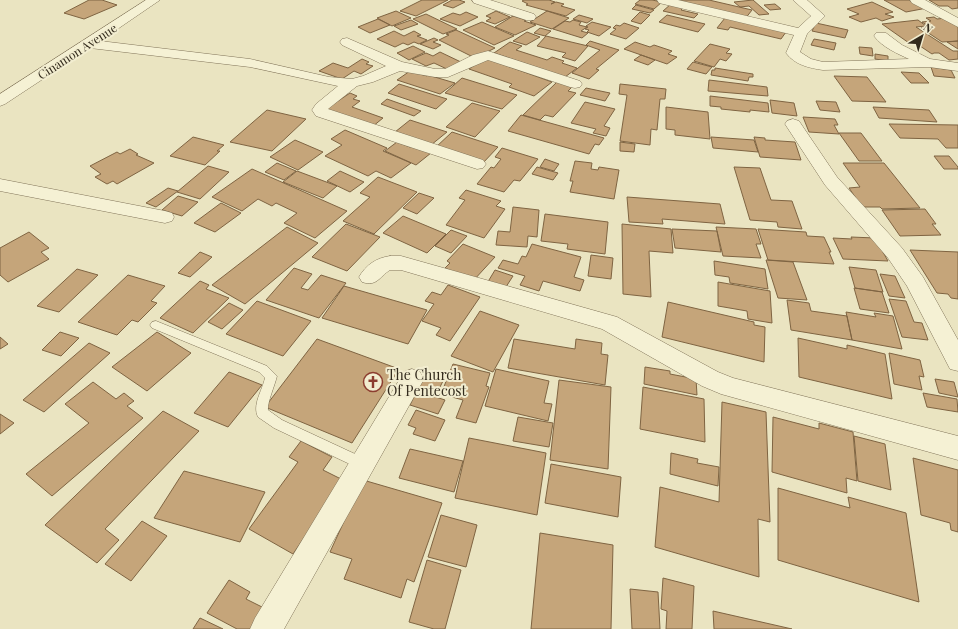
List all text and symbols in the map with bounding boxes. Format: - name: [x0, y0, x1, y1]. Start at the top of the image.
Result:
- north arrow: [902, 16, 942, 56]
- street label: Cinamon Avenue: [34, 19, 120, 83]
- text: N: [921, 19, 936, 36]
- place label: The Church Of Pentecost: [387, 365, 468, 400]
- church icon: The Church Of Pentecost: [362, 371, 384, 393]

